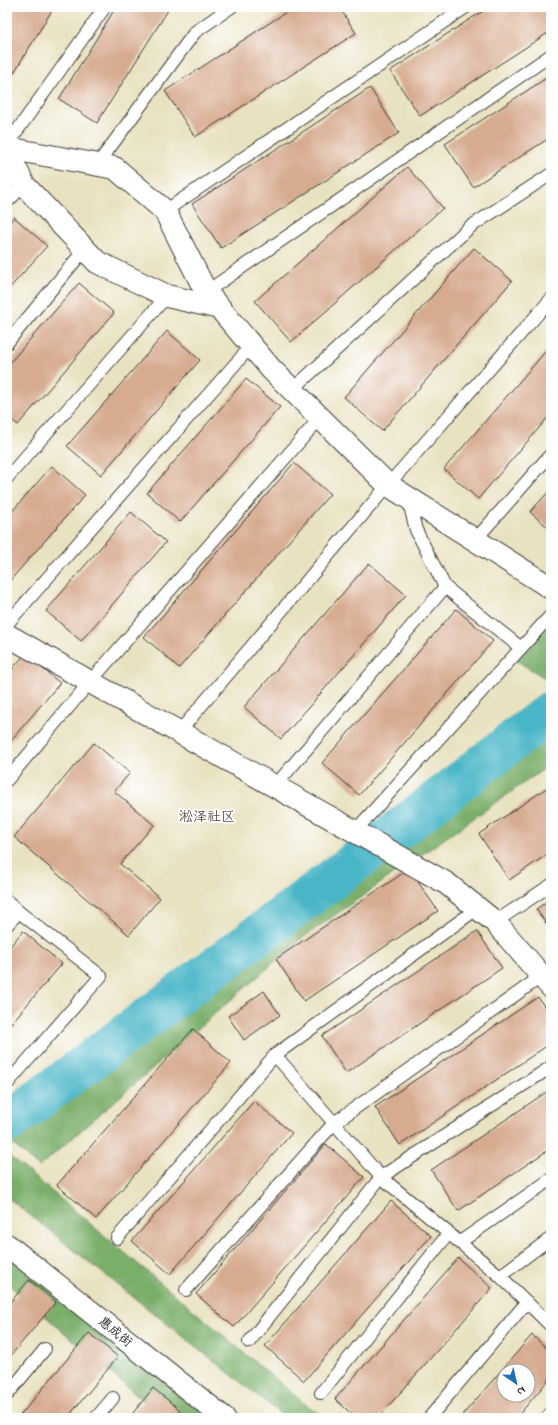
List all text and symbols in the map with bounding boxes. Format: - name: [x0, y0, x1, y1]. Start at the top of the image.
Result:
- district label: 淞泽社区: [179, 807, 235, 828]
- street label: 惠成街: [94, 1313, 136, 1352]
- north arrow: [496, 1363, 536, 1403]
- text: N: [513, 1382, 529, 1399]

